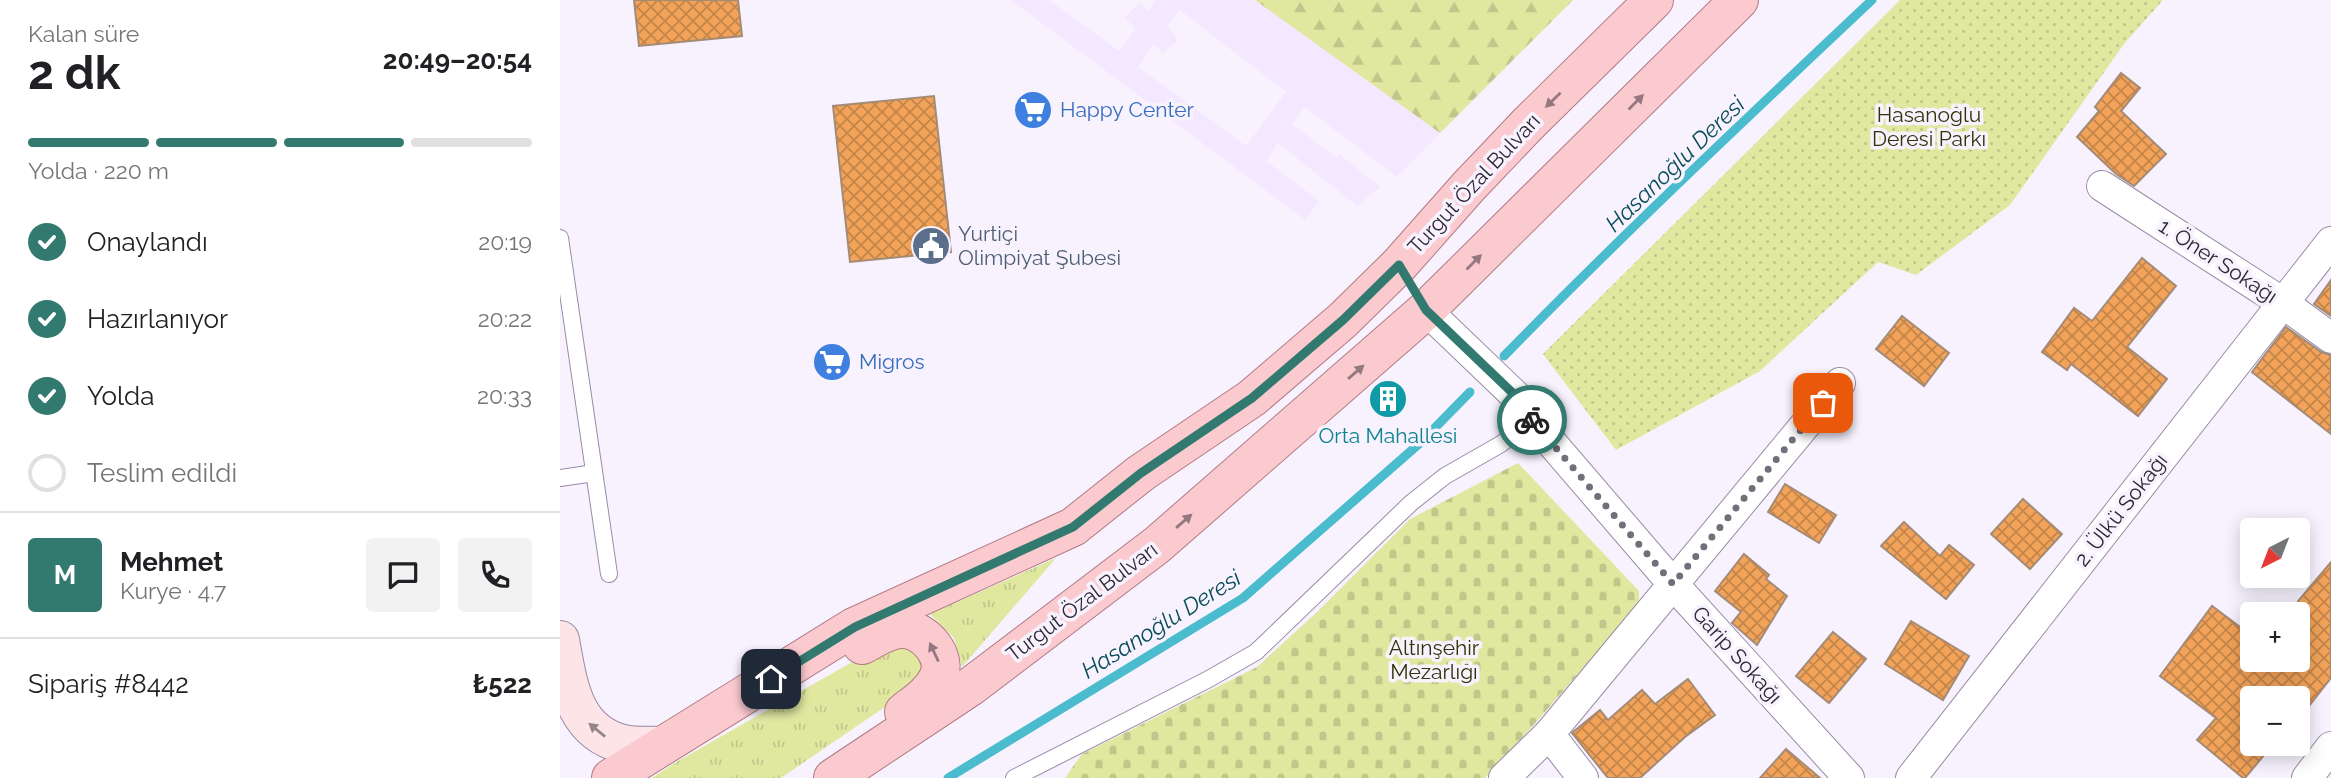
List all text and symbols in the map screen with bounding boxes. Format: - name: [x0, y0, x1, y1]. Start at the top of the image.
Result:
- text: Kalan süre: [28, 20, 139, 47]
- text: 20:49–20:54: [383, 45, 532, 75]
- text: 2 dk: [28, 46, 120, 100]
- supermarket icon: Happy Center: [1012, 89, 1054, 131]
- water label: Hasanoğlu Deresi: [1600, 90, 1751, 237]
- one-way arrow: [1545, 91, 1562, 108]
- one-way arrow: [1628, 94, 1644, 110]
- place label: Happy Center: [1060, 97, 1195, 122]
- park label: Hasanoğlu Deresi Parkı: [1872, 102, 1986, 151]
- street label: Turgut Özal Bulvarı: [1402, 108, 1545, 259]
- text: Yolda · 220 m: [28, 157, 169, 184]
- street label: 1. Öner Sokağı: [2154, 213, 2282, 308]
- place label: Yurtiçi Olimpiyat Şubesi: [958, 221, 1121, 270]
- icon: check: [28, 223, 66, 261]
- public building icon: Yurtiçi Olimpiyat Şubesi: [910, 225, 952, 267]
- text: Onaylandı: [87, 227, 208, 257]
- text: 20:19: [478, 228, 532, 255]
- one-way arrow: [1466, 253, 1483, 270]
- icon: check: [28, 300, 66, 338]
- text: Hazırlanıyor: [87, 304, 228, 334]
- text: 20:22: [478, 305, 532, 332]
- supermarket icon: Migros: [811, 341, 853, 383]
- place label: Migros: [859, 349, 925, 374]
- one-way arrow: [1347, 364, 1365, 380]
- pin: [1793, 373, 1853, 433]
- icon: check: [28, 377, 66, 415]
- building icon: Orta Mahallesi: [1367, 378, 1409, 420]
- text: Yolda: [87, 381, 154, 411]
- text: 20:33: [477, 382, 532, 409]
- icon: bag: [1804, 384, 1842, 422]
- courier: [1497, 385, 1567, 455]
- icon: bike: [1513, 401, 1551, 439]
- place label: Orta Mahallesi: [1319, 423, 1457, 448]
- street label: 2. Ülkü Sokağı: [2069, 448, 2172, 571]
- text: Teslim edildi: [87, 458, 237, 488]
- one-way arrow: [1176, 514, 1193, 529]
- north arrow: [2240, 518, 2310, 588]
- map controls: [2240, 518, 2310, 756]
- street label: Turgut Özal Bulvarı: [1001, 537, 1162, 667]
- button: chat: [366, 538, 440, 612]
- button: phone: [458, 538, 532, 612]
- text: Mehmet: [120, 547, 223, 577]
- text: M: [54, 560, 76, 590]
- water label: Hasanoğlu Deresi: [1076, 563, 1246, 683]
- text: Kurye · 4.7: [120, 577, 226, 604]
- street label: Garip Sokağı: [1687, 601, 1788, 708]
- button: +: [2240, 602, 2310, 672]
- park label: Altınşehir Mezarlığı: [1389, 635, 1480, 684]
- one-way arrow: [928, 642, 940, 662]
- pin: [741, 649, 801, 709]
- icon: home: [752, 660, 790, 698]
- text: Sipariş #8442: [28, 669, 189, 699]
- text: ₺522: [473, 669, 532, 699]
- button: −: [2240, 686, 2310, 756]
- one-way arrow: [588, 722, 606, 737]

